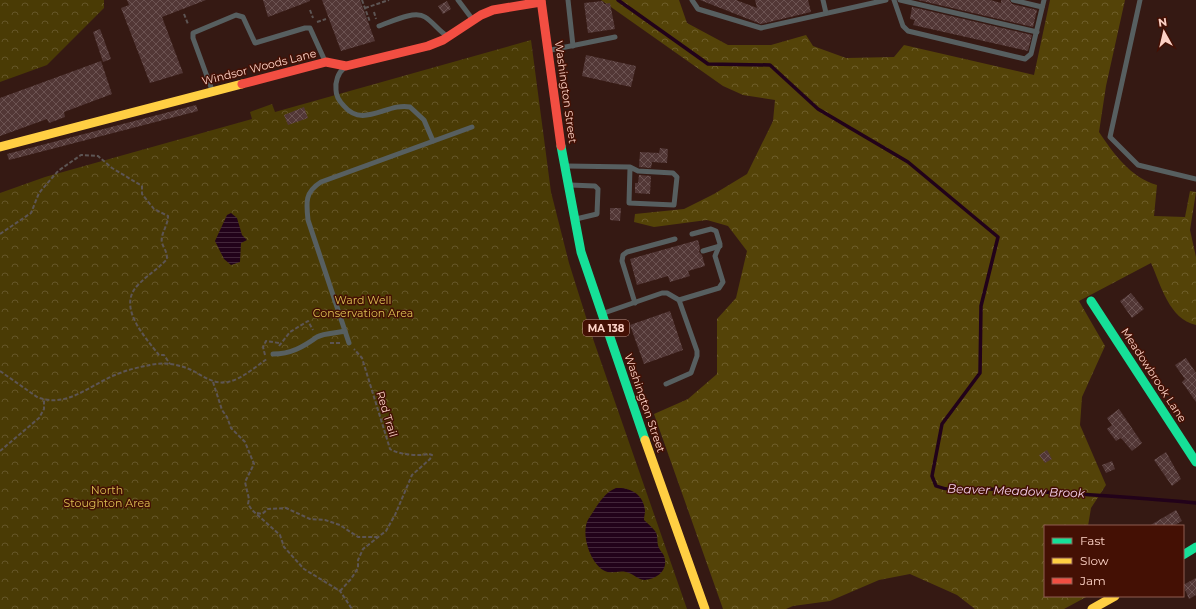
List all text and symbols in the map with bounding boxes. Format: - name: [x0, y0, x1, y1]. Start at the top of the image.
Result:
- north arrow: [1144, 12, 1184, 52]
- text: N: [1157, 15, 1168, 30]
- street label: Washington Street: [552, 40, 580, 145]
- street label: Windsor Woods Lane: [200, 46, 318, 88]
- park label: Ward Well Conservation Area: [313, 293, 413, 320]
- road number: MA 138: [583, 320, 629, 336]
- street label: Meadowbrook Lane: [1118, 325, 1190, 425]
- street label: Washington Street: [622, 352, 669, 455]
- street label: Red Trail: [373, 389, 401, 439]
- water label: Beaver Meadow Brook: [947, 481, 1086, 500]
- park label: North Stoughton Area: [64, 483, 150, 510]
- legend: [1044, 525, 1184, 597]
- text: Fast: [1080, 533, 1105, 548]
- text: Slow: [1080, 553, 1109, 568]
- text: Jam: [1079, 573, 1106, 588]

